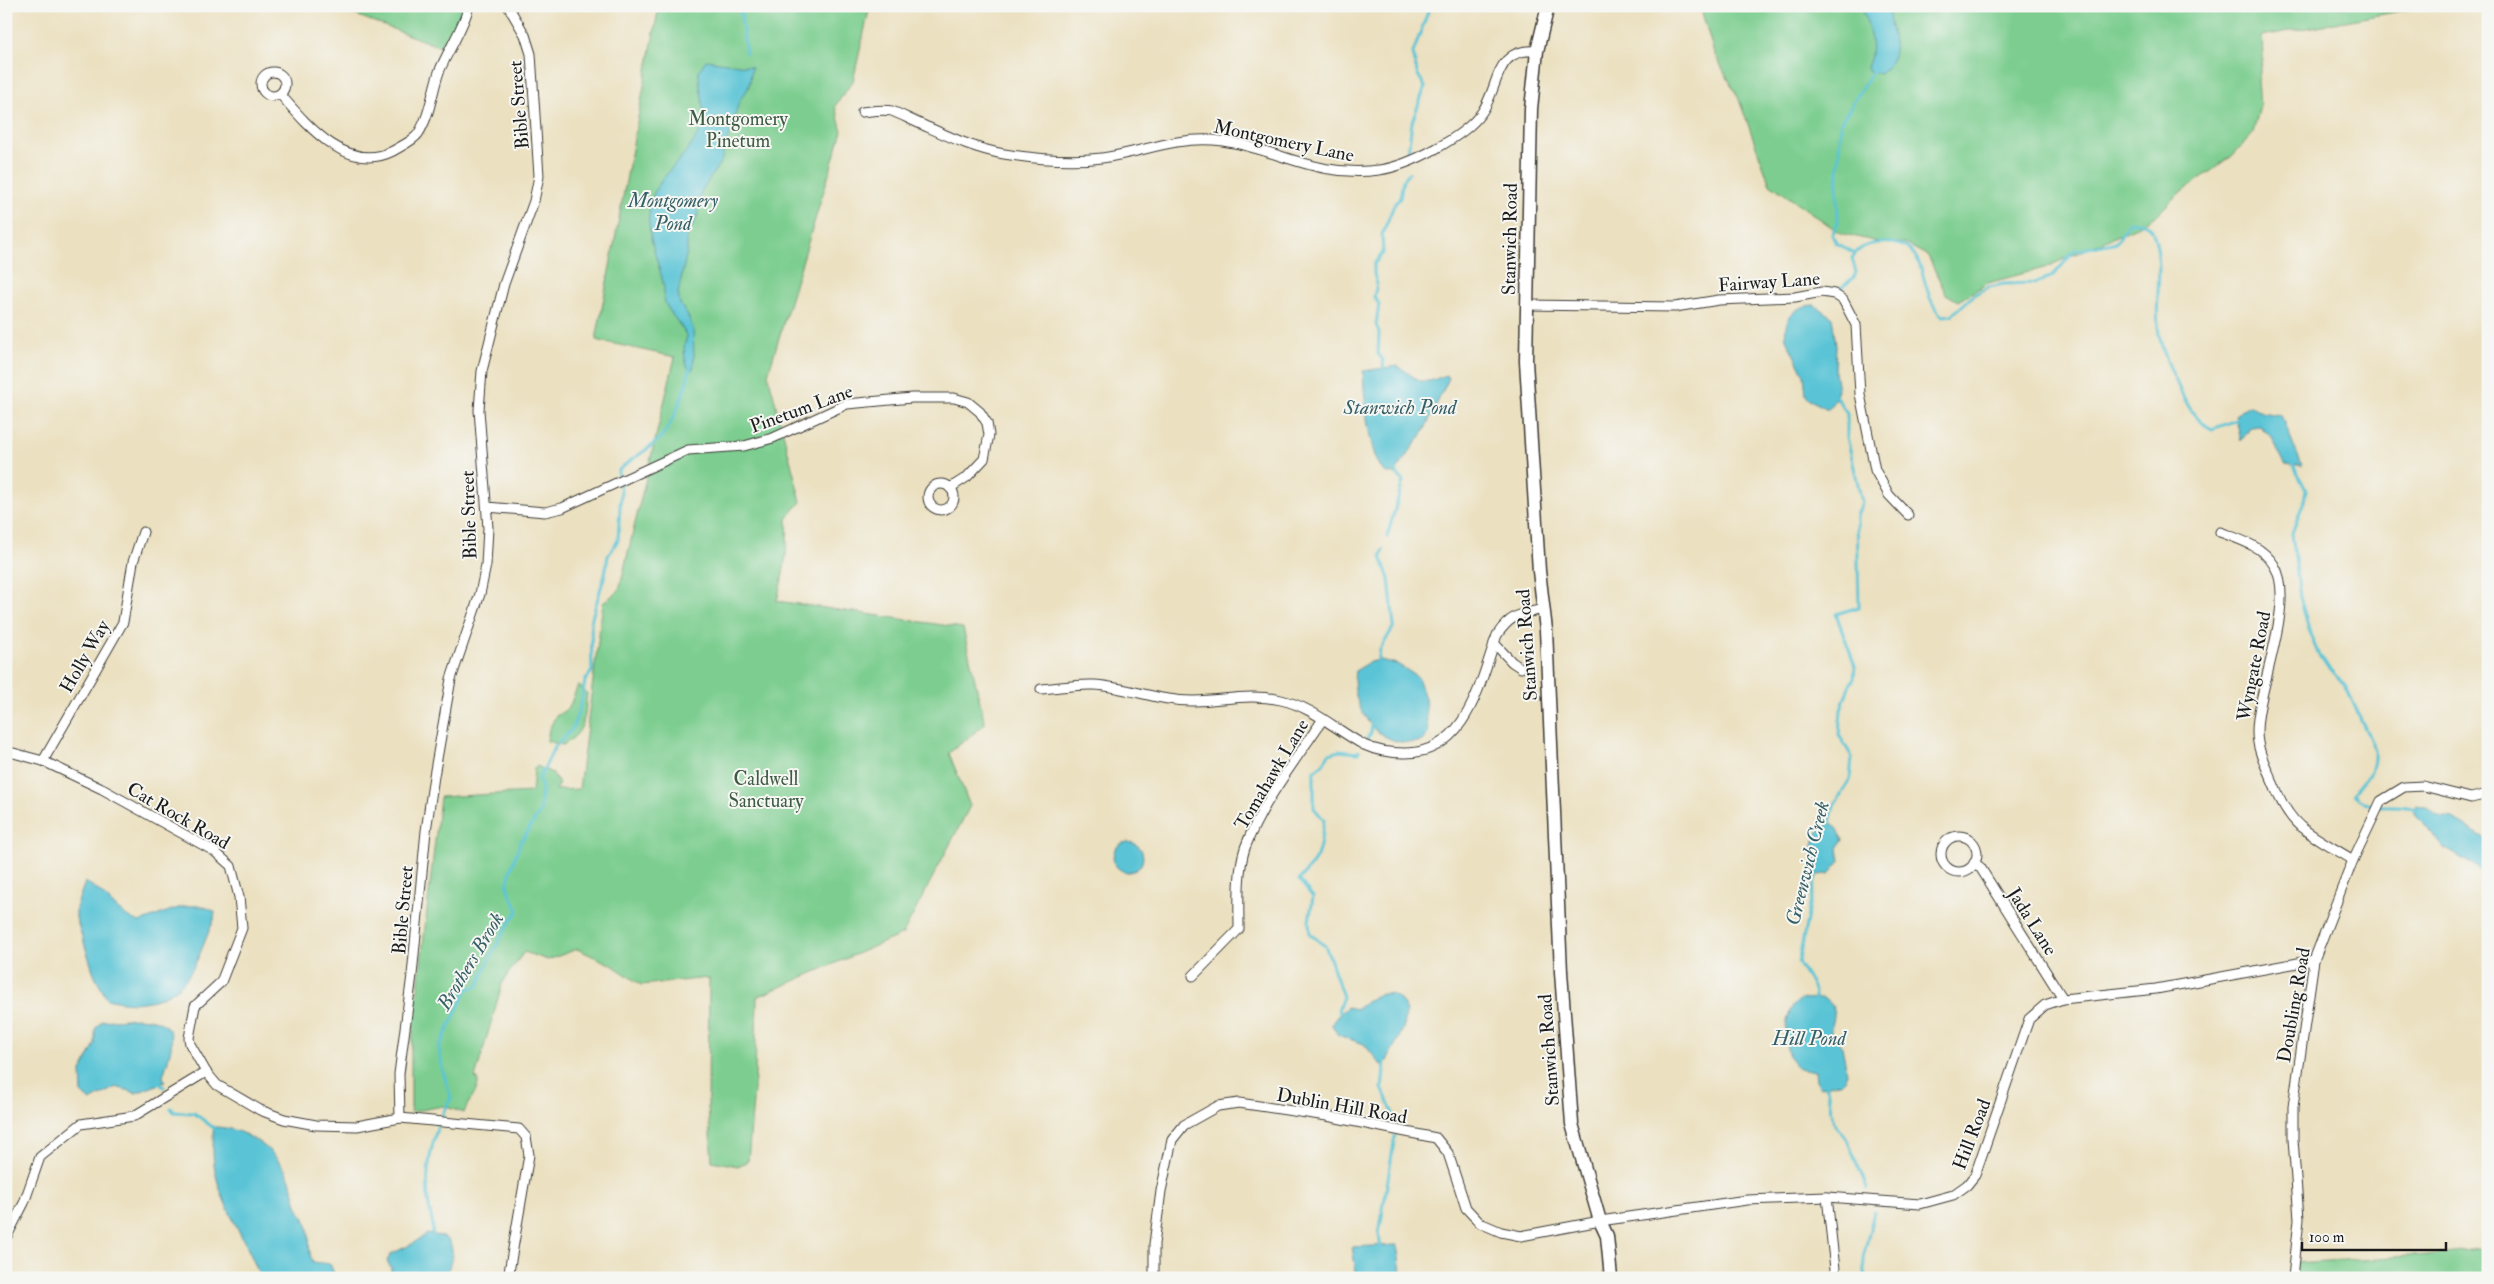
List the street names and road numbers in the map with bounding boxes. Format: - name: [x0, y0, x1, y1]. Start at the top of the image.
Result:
- street label: Bible Street: [503, 59, 535, 150]
- street label: Montgomery Lane: [1211, 114, 1356, 168]
- street label: Stanwich Road: [1497, 182, 1523, 295]
- street label: Fairway Lane: [1717, 266, 1821, 298]
- street label: Pinetum Lane: [747, 379, 856, 439]
- street label: Bible Street: [455, 470, 483, 560]
- street label: Stanwich Road: [1511, 588, 1543, 702]
- street label: Wyngate Road: [2231, 608, 2277, 724]
- street label: Holly Way: [54, 615, 116, 697]
- street label: Tomahawk Lane: [1229, 715, 1314, 834]
- street label: Cat Rock Road: [123, 777, 235, 855]
- street label: Bible Street: [387, 865, 419, 956]
- street label: Jada Lane: [2001, 882, 2062, 960]
- street label: Doubling Road: [2272, 945, 2316, 1065]
- street label: Stanwich Road: [1533, 993, 1565, 1107]
- street label: Dublin Hill Road: [1275, 1083, 1410, 1129]
- street label: Hill Road: [1947, 1095, 1997, 1173]

